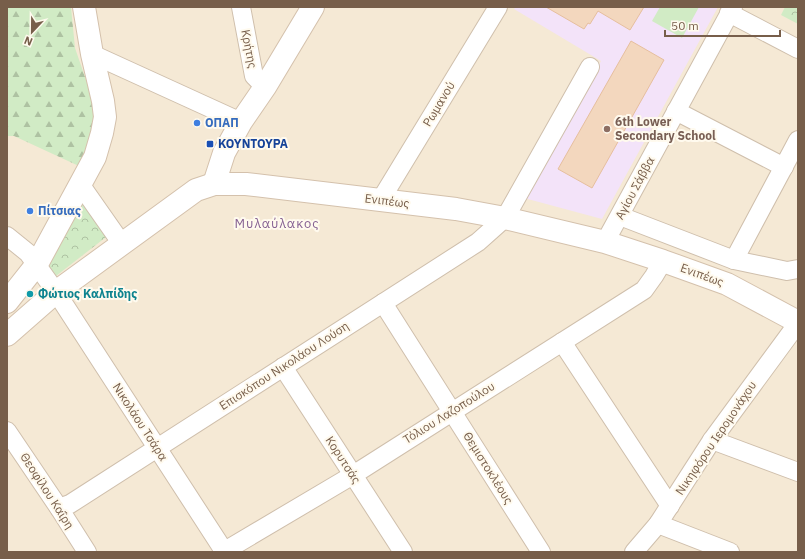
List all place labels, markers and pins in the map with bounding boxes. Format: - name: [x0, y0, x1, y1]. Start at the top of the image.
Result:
- place label: 6th Lower Secondary School: [615, 114, 716, 143]
- place label: ΟΠΑΠ: [205, 115, 239, 130]
- marker: ΟΠΑΠ: [192, 118, 202, 128]
- marker: 6th Lower Secondary School: [602, 124, 612, 134]
- place label: ΚΟΥΝΤΟΥΡΑ: [218, 136, 288, 151]
- marker: ΚΟΥΝΤΟΥΡΑ: [205, 139, 215, 149]
- place label: Πίτσιας: [38, 203, 81, 218]
- marker: Πίτσιας: [25, 206, 35, 216]
- place label: Φώτιος Καλπίδης: [38, 286, 137, 301]
- marker: Φώτιος Καλπίδης: [25, 289, 35, 299]

